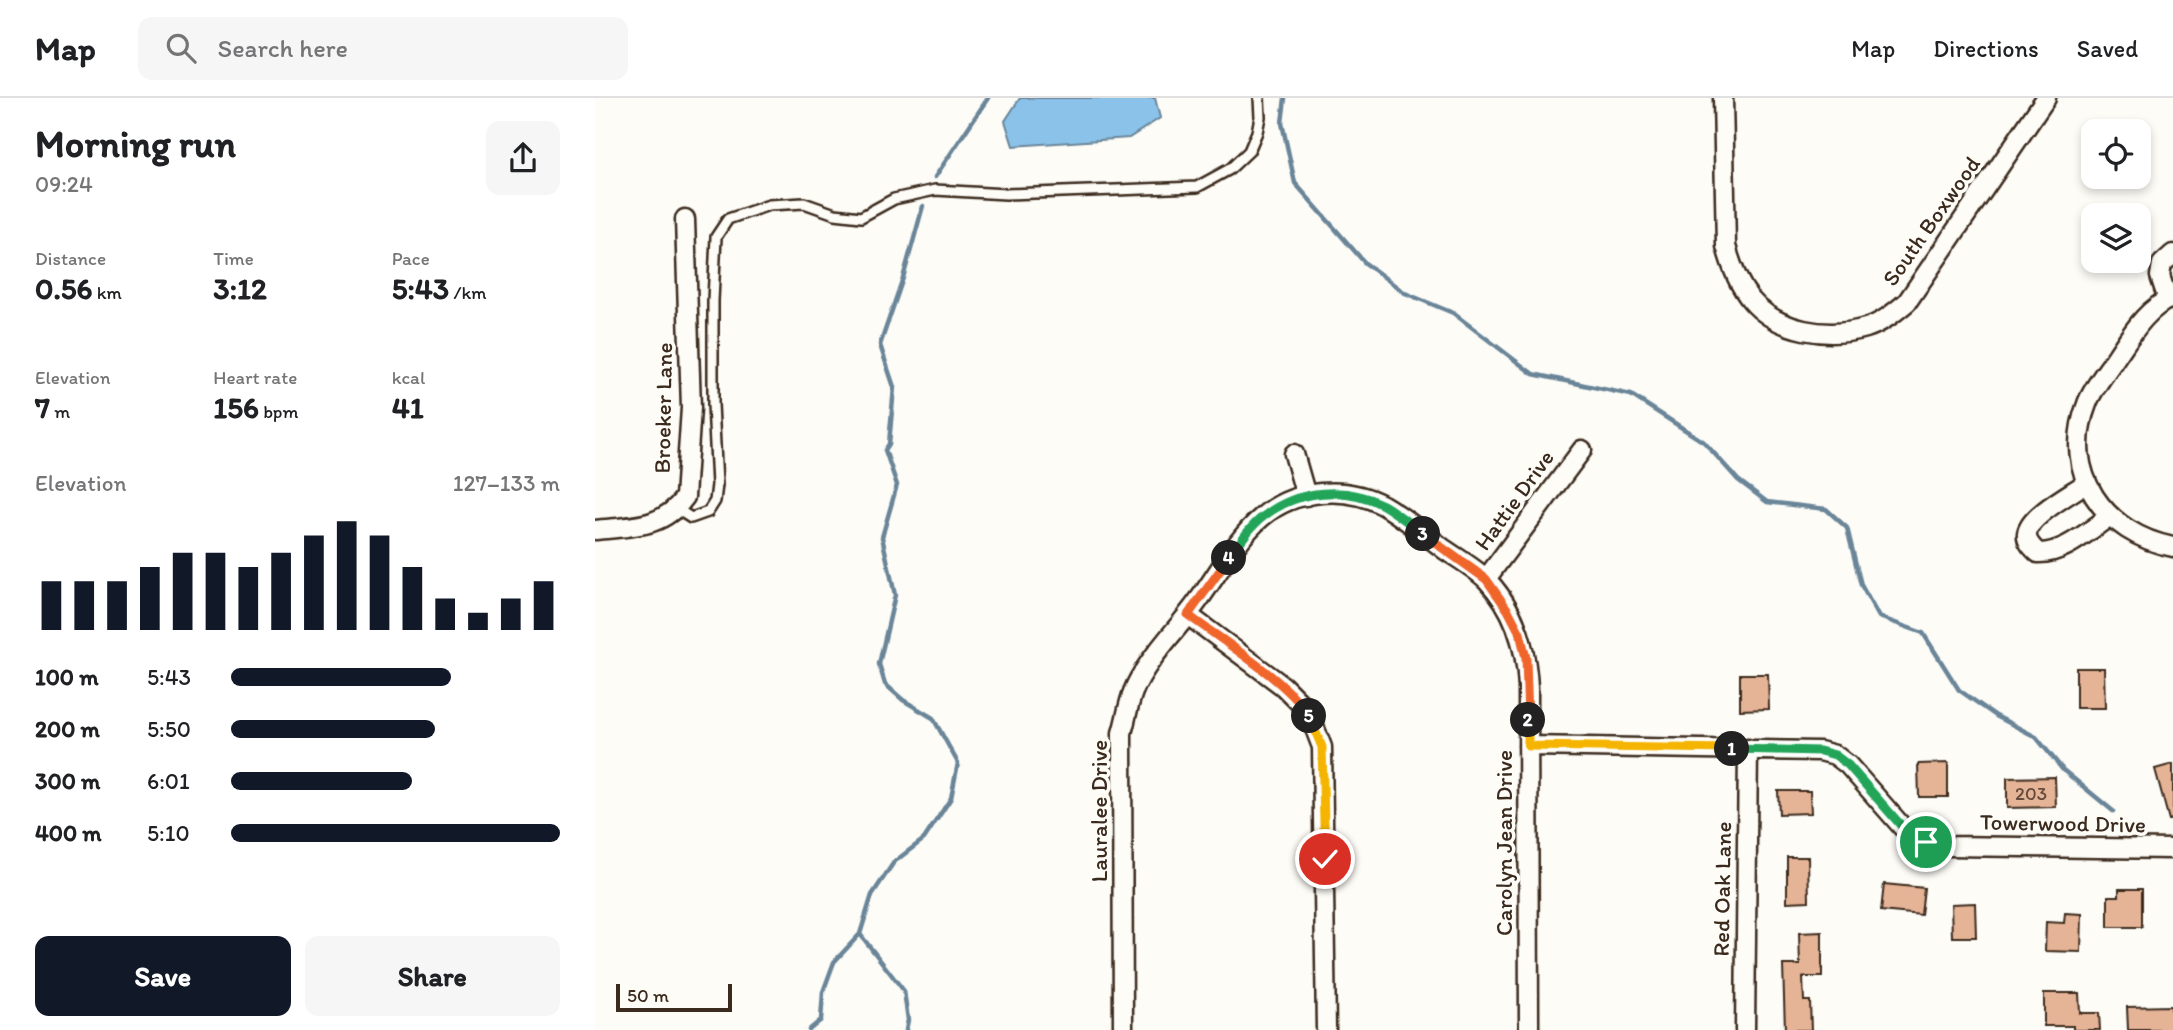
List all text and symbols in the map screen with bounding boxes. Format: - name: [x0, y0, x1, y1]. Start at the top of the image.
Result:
- search box: [138, 17, 628, 80]
- text: Map: [35, 29, 96, 68]
- icon: search: [162, 29, 200, 67]
- text: Search here: [218, 32, 348, 64]
- text: Map: [1851, 34, 1895, 63]
- text: Directions: [1933, 34, 2039, 63]
- text: Saved: [2077, 34, 2138, 63]
- map controls: [2081, 119, 2151, 273]
- button: locate: [2081, 119, 2151, 189]
- text: Morning run: [35, 121, 236, 167]
- button: share: [486, 121, 560, 195]
- street label: South Boxwood: [1876, 151, 1986, 291]
- text: 09:24: [35, 170, 93, 198]
- button: layers: [2081, 203, 2151, 273]
- text: Distance: [35, 247, 106, 270]
- text: Time: [213, 247, 254, 270]
- text: Pace: [392, 247, 430, 270]
- text: 0.56: [35, 270, 92, 307]
- text: 3:12: [213, 270, 267, 307]
- text: 5:43: [392, 270, 449, 307]
- text: km: [92, 281, 122, 304]
- text: /km: [449, 281, 487, 304]
- street label: Broeker Lane: [648, 342, 678, 474]
- text: Elevation: [35, 366, 111, 389]
- text: Heart rate: [213, 366, 297, 389]
- text: kcal: [392, 366, 425, 389]
- text: 7: [35, 389, 50, 426]
- text: 156: [213, 389, 259, 426]
- text: 41: [392, 389, 424, 426]
- text: m: [50, 400, 70, 423]
- text: bpm: [259, 400, 298, 423]
- street label: Hattie Drive: [1468, 444, 1560, 556]
- text: Elevation: [35, 469, 126, 497]
- text: 127–133 m: [453, 469, 560, 497]
- pin: 3: [1405, 516, 1441, 551]
- text: 3: [1417, 522, 1428, 545]
- pin: 4: [1211, 540, 1247, 575]
- text: 4: [1223, 546, 1234, 569]
- text: 100 m: [35, 663, 99, 691]
- text: 5:43: [147, 663, 191, 691]
- pin: 5: [1291, 698, 1327, 734]
- pin: 2: [1511, 702, 1545, 738]
- text: 5: [1304, 704, 1313, 727]
- text: 2: [1523, 708, 1533, 731]
- text: 200 m: [35, 715, 100, 743]
- text: 5:50: [147, 715, 191, 743]
- pin: 1: [1715, 732, 1749, 766]
- text: 1: [1727, 737, 1736, 760]
- street label: Lauralee Drive: [1085, 740, 1113, 882]
- street label: Carolyn Jean Drive: [1490, 750, 1518, 936]
- text: 300 m: [35, 767, 100, 795]
- text: 6:01: [147, 767, 190, 795]
- house number: 203: [2015, 782, 2047, 805]
- street label: Towerwood Drive: [1980, 808, 2146, 838]
- pin: [1896, 812, 1956, 872]
- text: 400 m: [35, 819, 102, 847]
- text: 5:10: [147, 819, 190, 847]
- street label: Red Oak Lane: [1707, 821, 1737, 957]
- icon: arrive: [1907, 823, 1945, 861]
- pin: [1295, 829, 1355, 889]
- icon: check: [1306, 840, 1344, 878]
- button: Save: [35, 936, 291, 1016]
- button: Share: [305, 936, 560, 1016]
- scale bar: [616, 981, 731, 1013]
- text: 50 m: [627, 984, 669, 1007]

